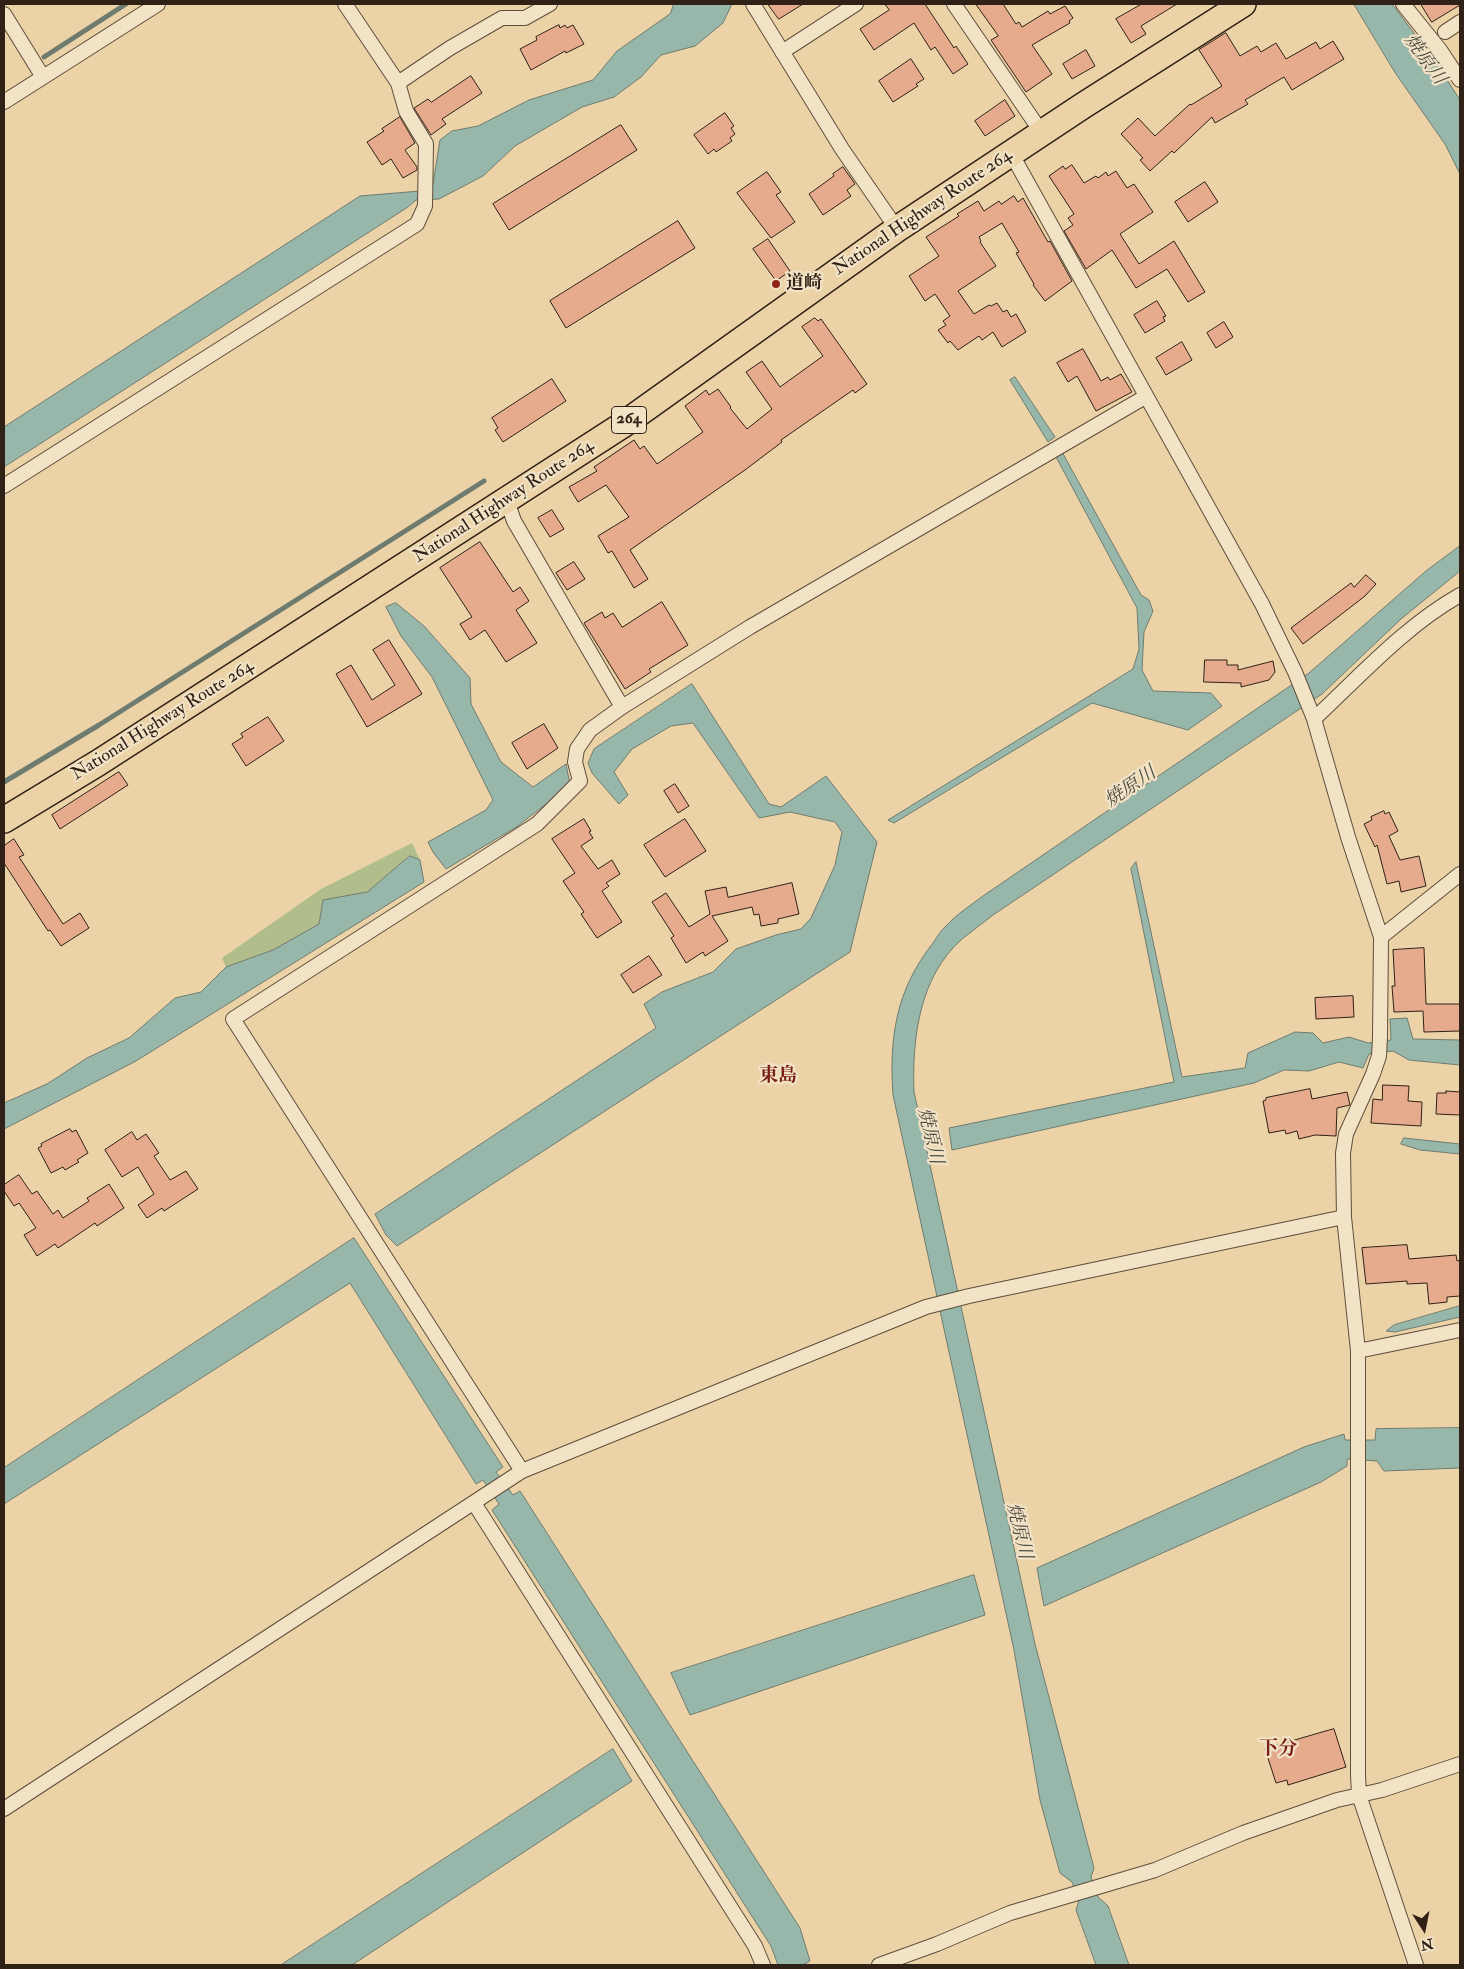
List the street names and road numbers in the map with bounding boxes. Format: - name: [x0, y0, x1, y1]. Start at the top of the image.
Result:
- street label: National Highway Route 264: [830, 145, 1016, 281]
- road number: 264: [612, 406, 646, 434]
- street label: National Highway Route 264: [410, 436, 598, 568]
- street label: National Highway Route 264: [68, 656, 258, 786]

